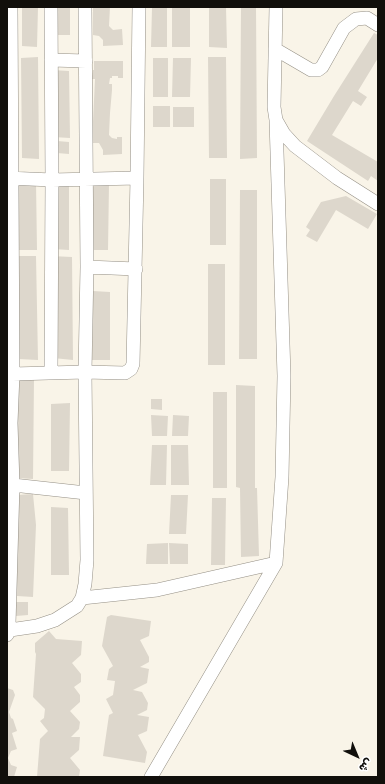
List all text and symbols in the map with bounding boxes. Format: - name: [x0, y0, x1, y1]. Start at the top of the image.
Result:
- north arrow: [337, 736, 377, 776]
- text: ش: [356, 755, 375, 775]

